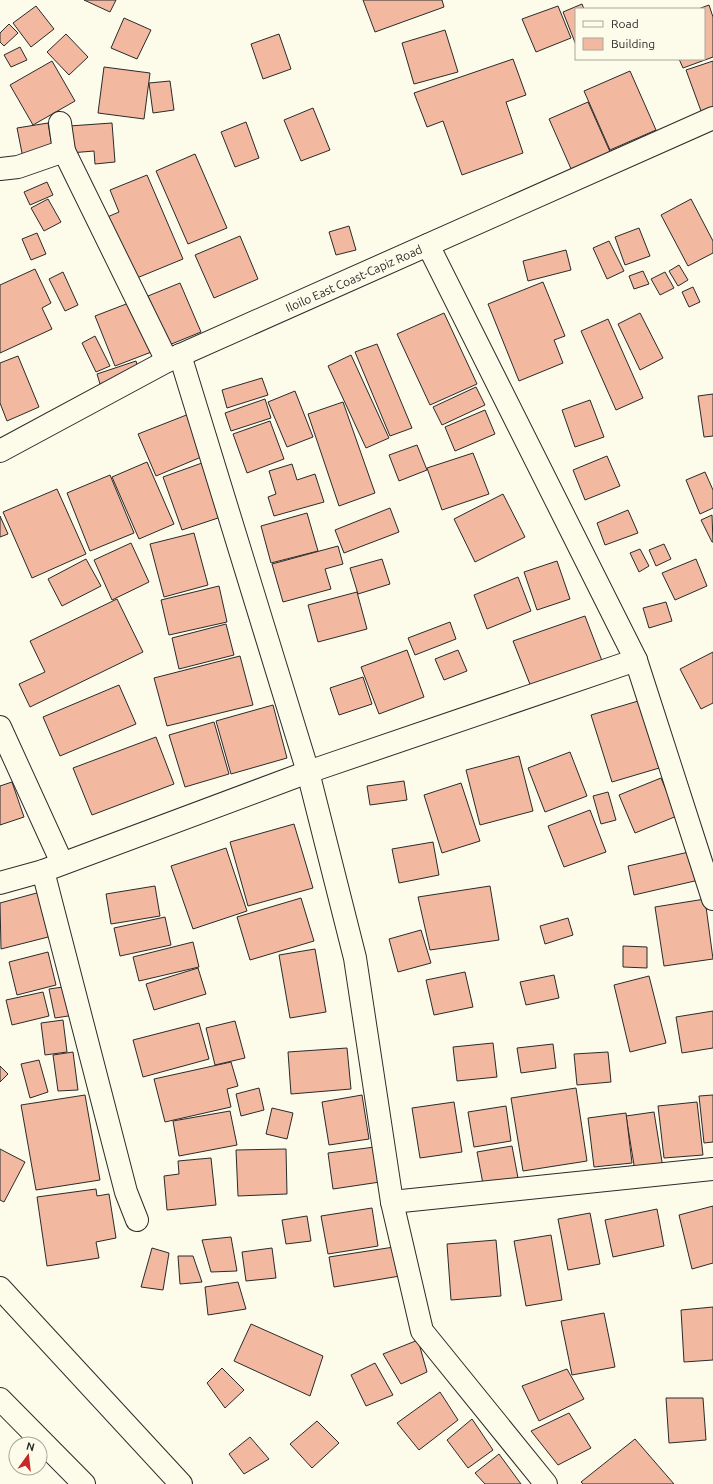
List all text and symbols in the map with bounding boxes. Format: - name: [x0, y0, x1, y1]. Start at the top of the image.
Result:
- legend: [575, 8, 705, 60]
- text: Road: [611, 17, 639, 30]
- text: Building: [611, 37, 655, 50]
- street label: Iloilo East Coast-Capiz Road: [283, 242, 424, 314]
- north arrow: [8, 1436, 48, 1476]
- text: N: [25, 1439, 36, 1453]

